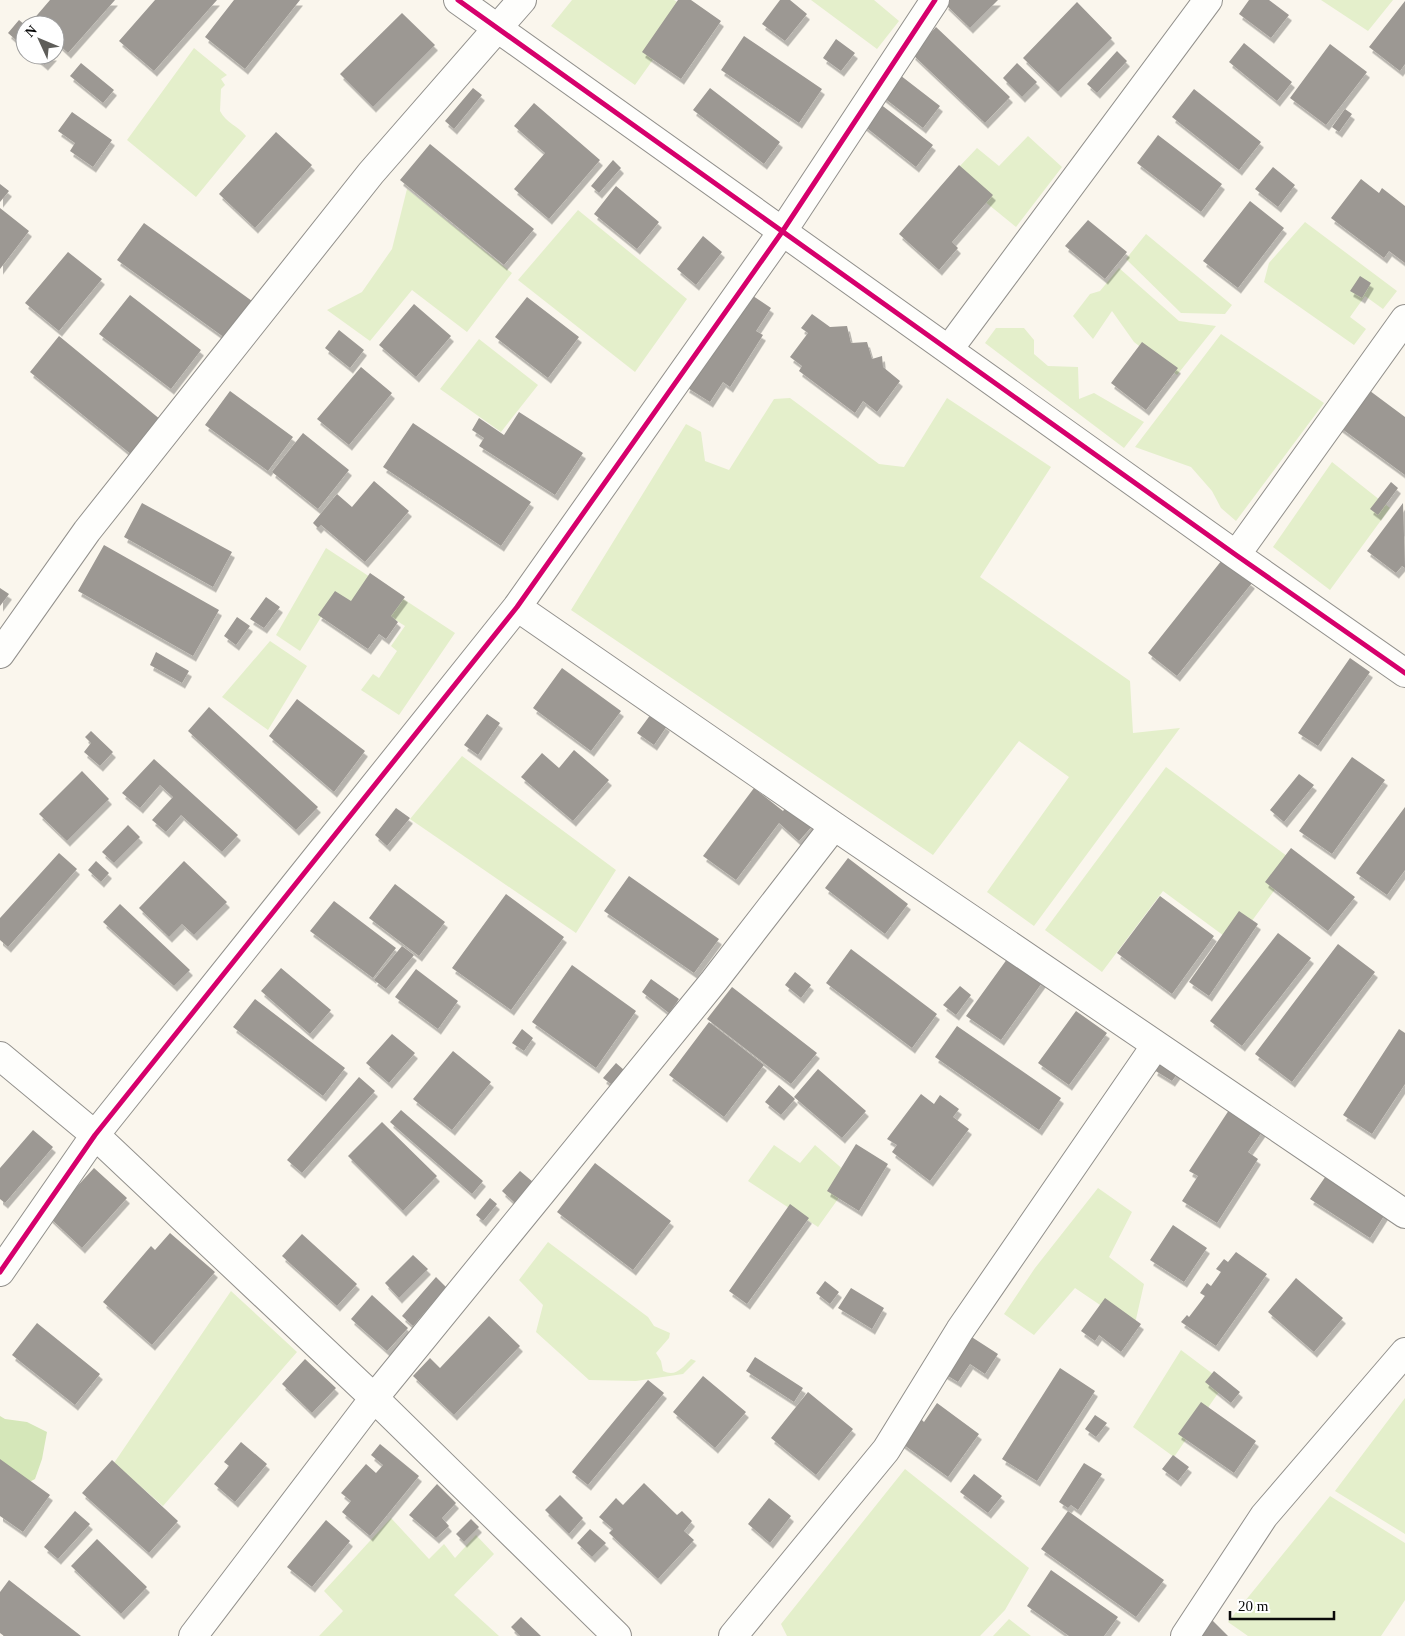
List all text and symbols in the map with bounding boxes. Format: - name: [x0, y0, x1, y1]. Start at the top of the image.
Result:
- north arrow: [15, 15, 65, 65]
- text: N: [22, 22, 40, 40]
- scale bar: [1230, 1588, 1334, 1620]
- text: 20 m: [1238, 1598, 1269, 1614]

